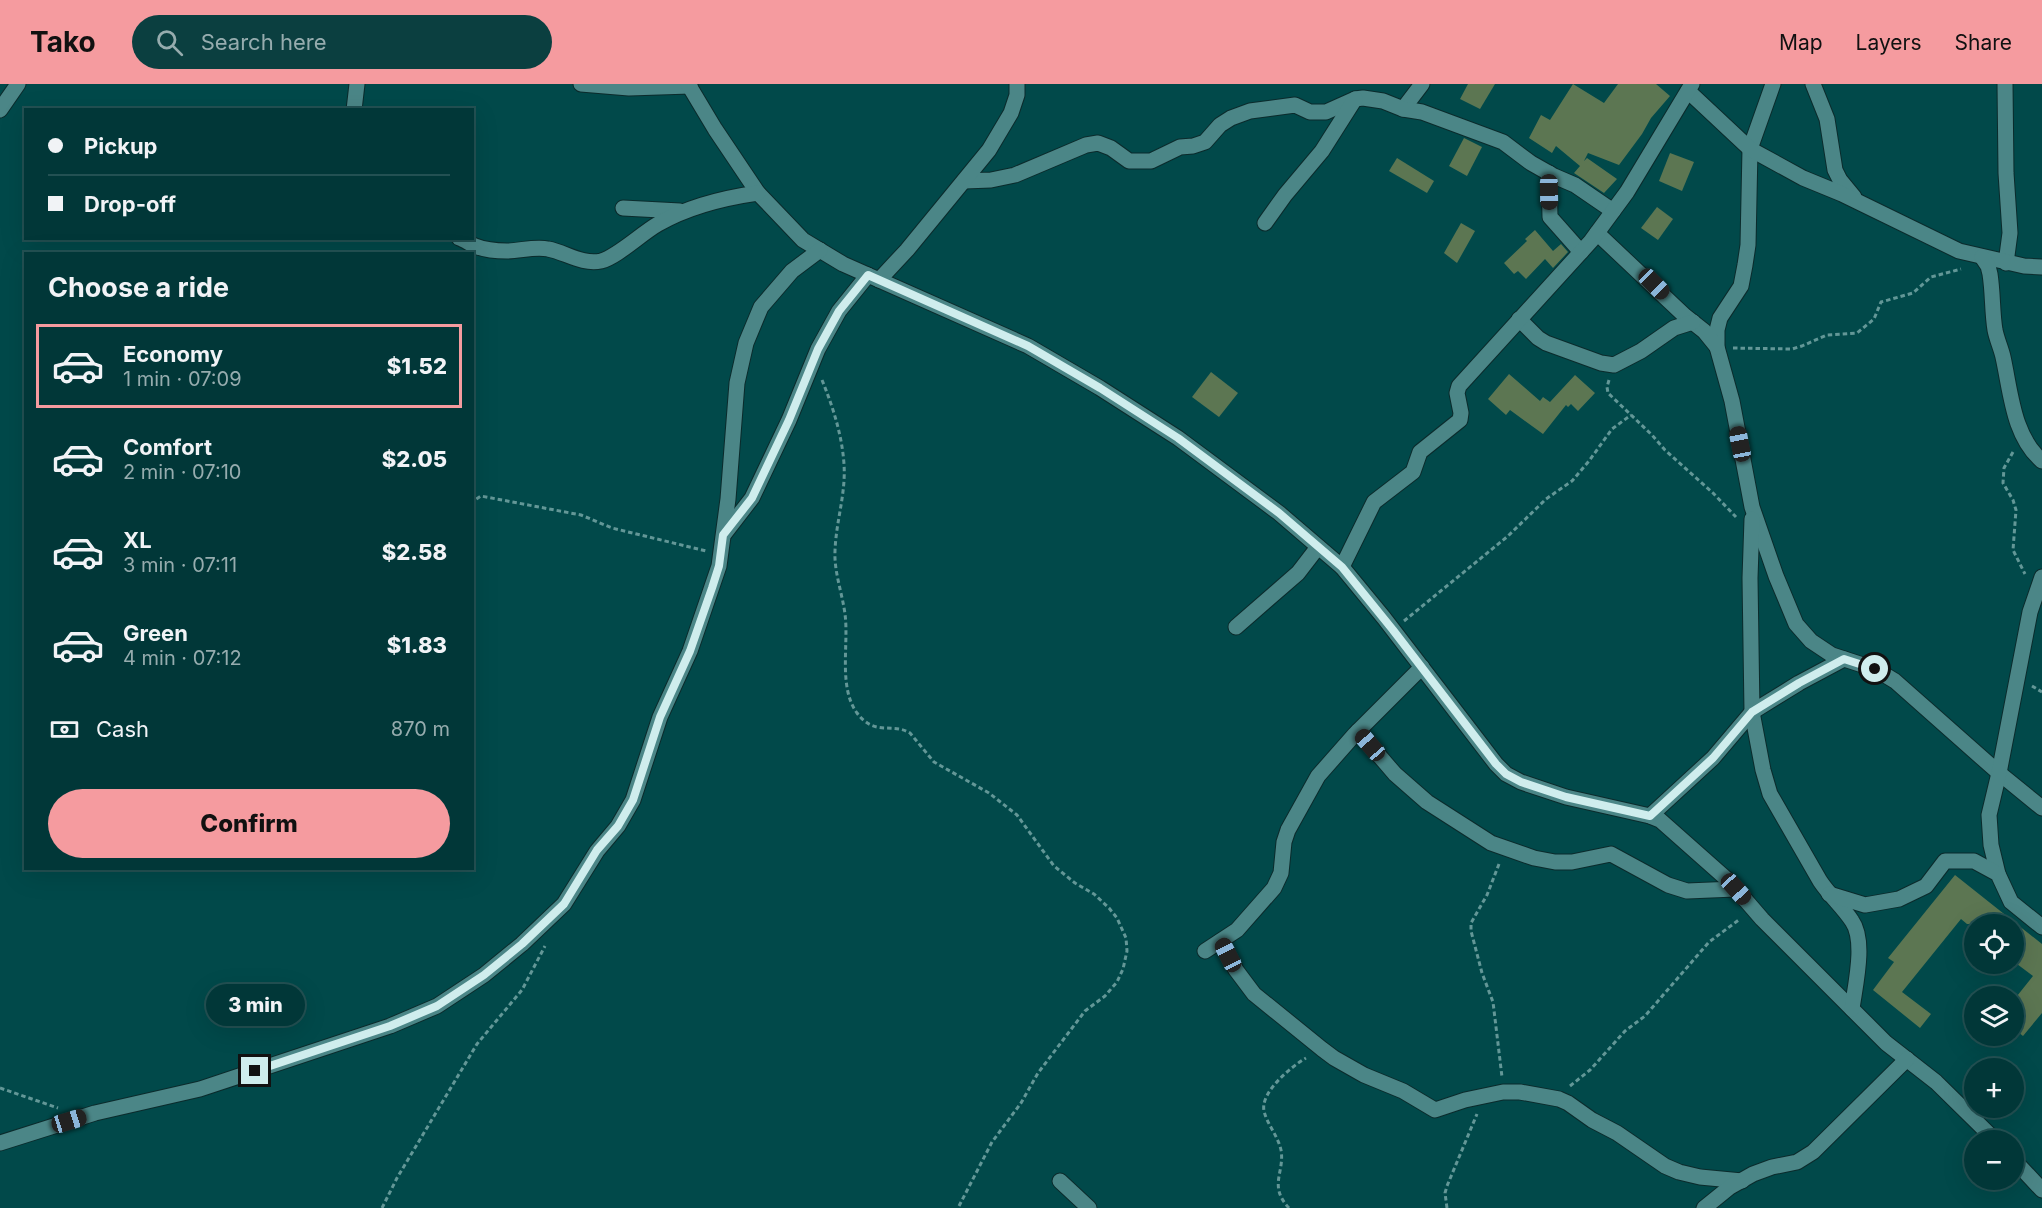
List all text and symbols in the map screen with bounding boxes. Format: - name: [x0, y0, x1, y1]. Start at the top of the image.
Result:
- search box: [132, 15, 552, 69]
- text: Tako: [30, 25, 96, 59]
- icon: search: [153, 26, 186, 59]
- text: Search here: [201, 29, 326, 55]
- text: Map: [1779, 30, 1823, 55]
- text: Layers: [1856, 30, 1922, 55]
- text: Share: [1955, 30, 2012, 55]
- text: Pickup: [84, 133, 158, 159]
- car: [1540, 174, 1558, 210]
- text: Drop-off: [84, 191, 176, 217]
- car: [1635, 265, 1673, 303]
- text: Choose a ride: [48, 271, 229, 304]
- icon: car: [51, 339, 105, 393]
- text: Economy: [123, 341, 223, 367]
- text: $1.52: [387, 353, 447, 379]
- text: 1 min · 07:09: [123, 367, 242, 391]
- car: [1728, 425, 1752, 463]
- icon: car: [51, 432, 105, 486]
- text: Comfort: [123, 434, 212, 460]
- text: $2.05: [382, 446, 447, 472]
- text: 2 min · 07:10: [123, 460, 241, 484]
- icon: car: [51, 525, 105, 579]
- text: XL: [123, 527, 152, 553]
- text: $2.58: [382, 539, 447, 565]
- text: 3 min · 07:11: [123, 553, 237, 577]
- icon: car: [51, 618, 105, 672]
- text: Green: [123, 620, 188, 646]
- text: $1.83: [387, 632, 447, 658]
- text: 4 min · 07:12: [123, 646, 242, 670]
- route start: [1861, 655, 1888, 682]
- icon: cash: [48, 713, 81, 746]
- text: Cash: [96, 716, 149, 742]
- text: 870 m: [391, 717, 450, 741]
- car: [1351, 726, 1389, 764]
- button: Confirm: [48, 789, 450, 858]
- car: [1717, 870, 1755, 908]
- map controls: [1964, 914, 2024, 1190]
- button: locate: [1964, 914, 2024, 974]
- car: [1212, 935, 1244, 975]
- callout: 3 min: [206, 984, 304, 1026]
- button: layers: [1964, 986, 2024, 1046]
- text: 3 min: [228, 993, 283, 1017]
- route end: [241, 1057, 268, 1084]
- button: +: [1964, 1058, 2024, 1118]
- car: [49, 1107, 89, 1135]
- button: −: [1964, 1130, 2024, 1190]

